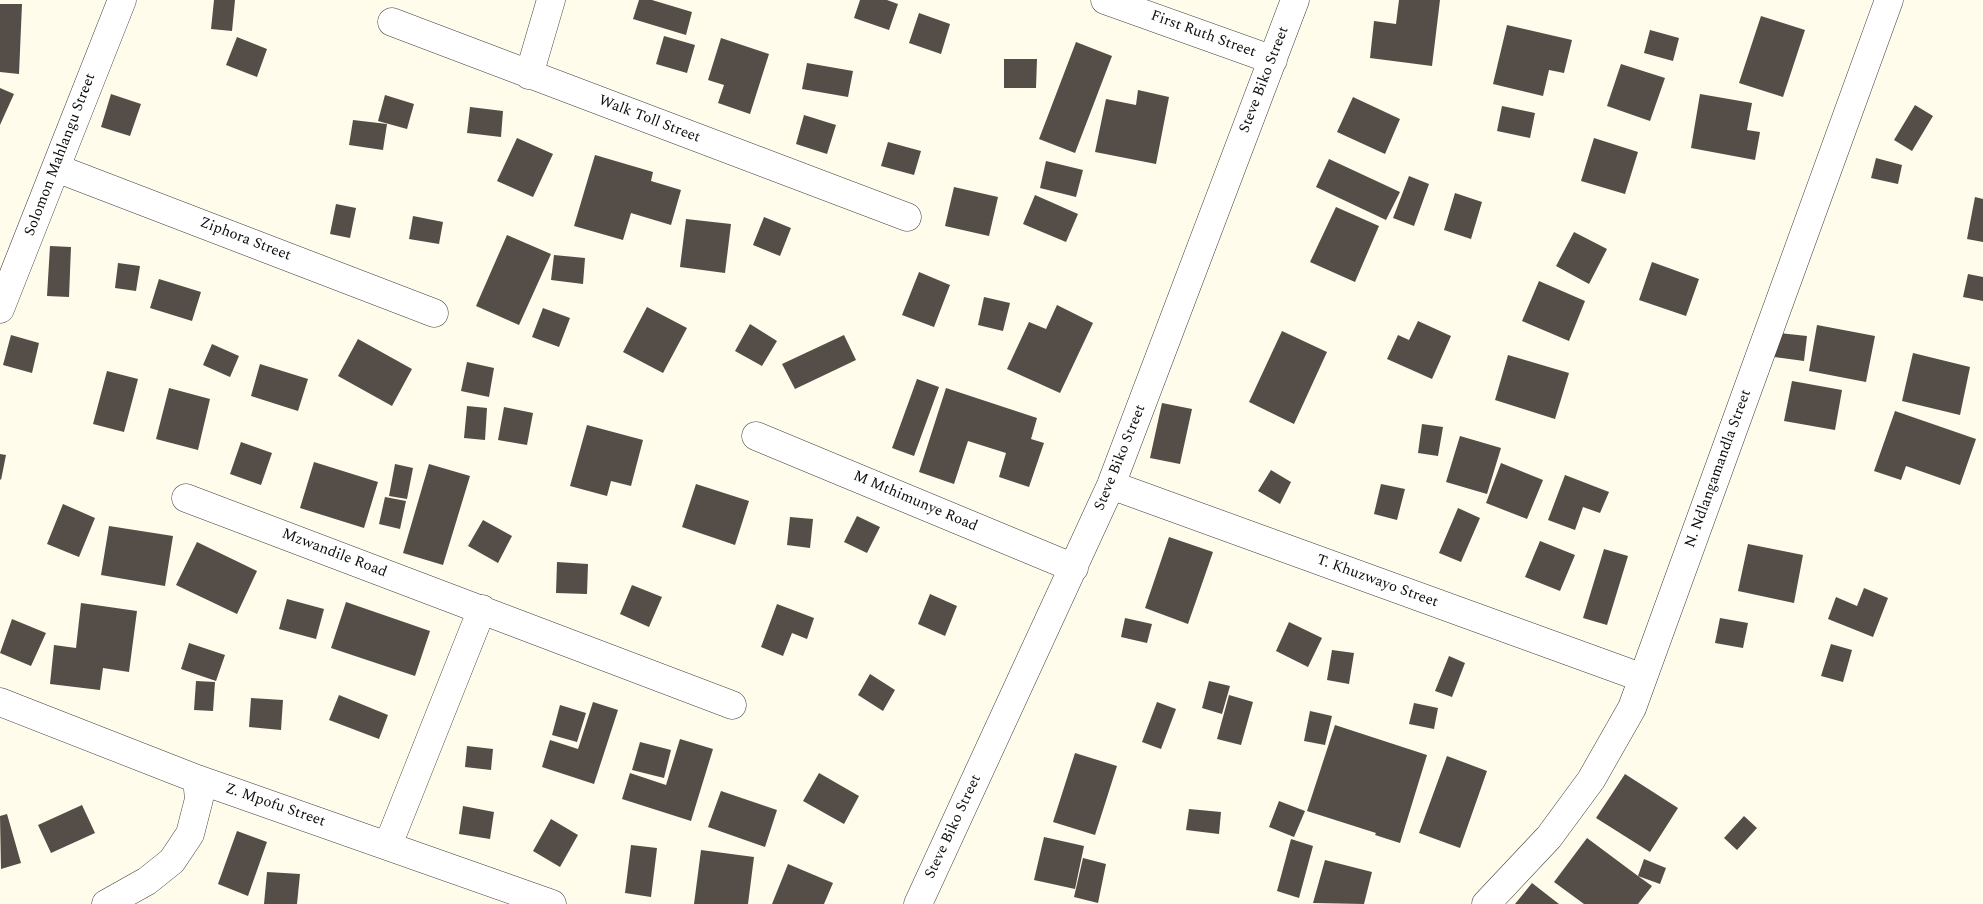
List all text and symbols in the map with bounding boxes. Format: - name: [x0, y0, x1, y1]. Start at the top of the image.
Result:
- street label: First Ruth Street: [1148, 8, 1258, 62]
- street label: Steve Biko Street: [1236, 24, 1294, 136]
- street label: Solomon Mahlangu Street: [22, 71, 100, 239]
- street label: Walk Toll Street: [596, 92, 702, 148]
- street label: Ziphora Street: [197, 214, 293, 266]
- street label: N. Ndlangamandla Street: [1682, 387, 1756, 551]
- street label: Steve Biko Street: [1092, 402, 1150, 514]
- street label: M Mthimunye Road: [850, 468, 980, 536]
- street label: Mzwandile Road: [279, 526, 389, 582]
- street label: T. Khuzwayo Street: [1314, 552, 1440, 612]
- street label: Steve Biko Street: [922, 772, 986, 882]
- street label: Z. Mpofu Street: [222, 780, 328, 832]

